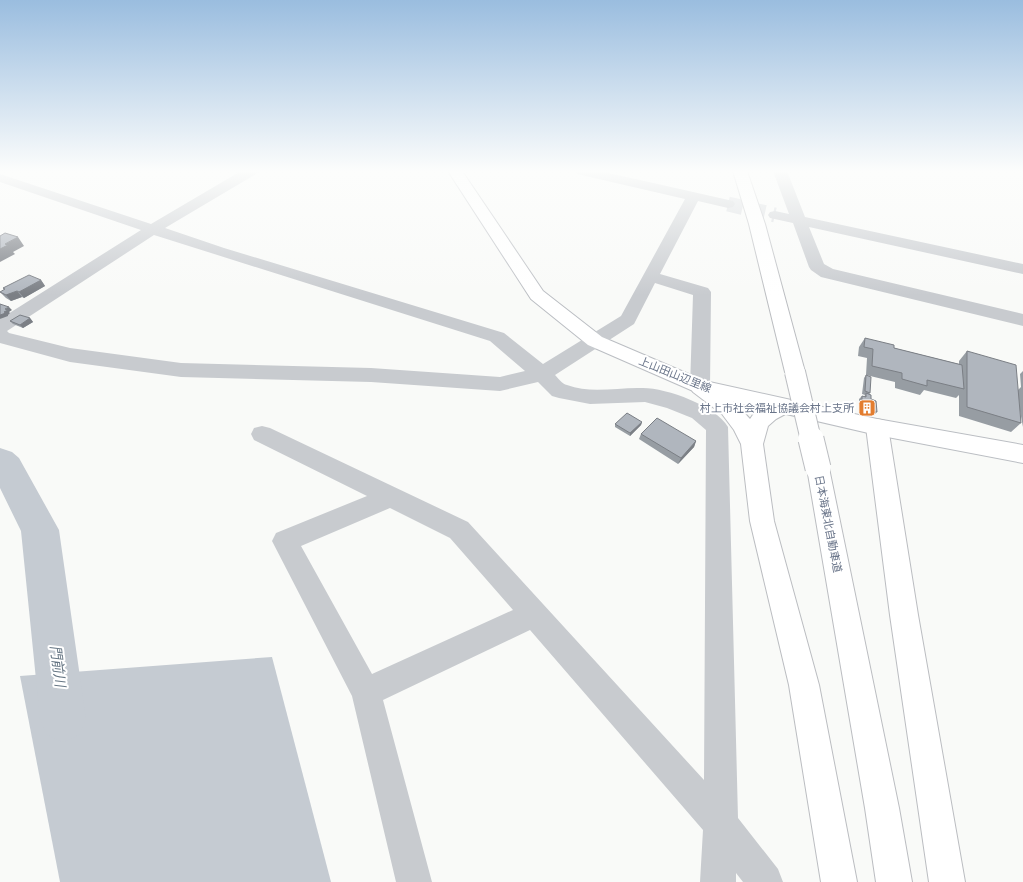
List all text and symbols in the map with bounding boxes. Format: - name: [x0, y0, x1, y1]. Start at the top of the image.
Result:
- street label: 上山田山辺里線: [637, 355, 713, 395]
- building icon: 村上市社会福祉協議会村上支所: [857, 398, 877, 418]
- place label: 村上市社会福祉協議会村上支所: [700, 402, 855, 414]
- street label: 日本海東北自動車道: [813, 474, 844, 574]
- water label: 門前川: [47, 644, 68, 690]

